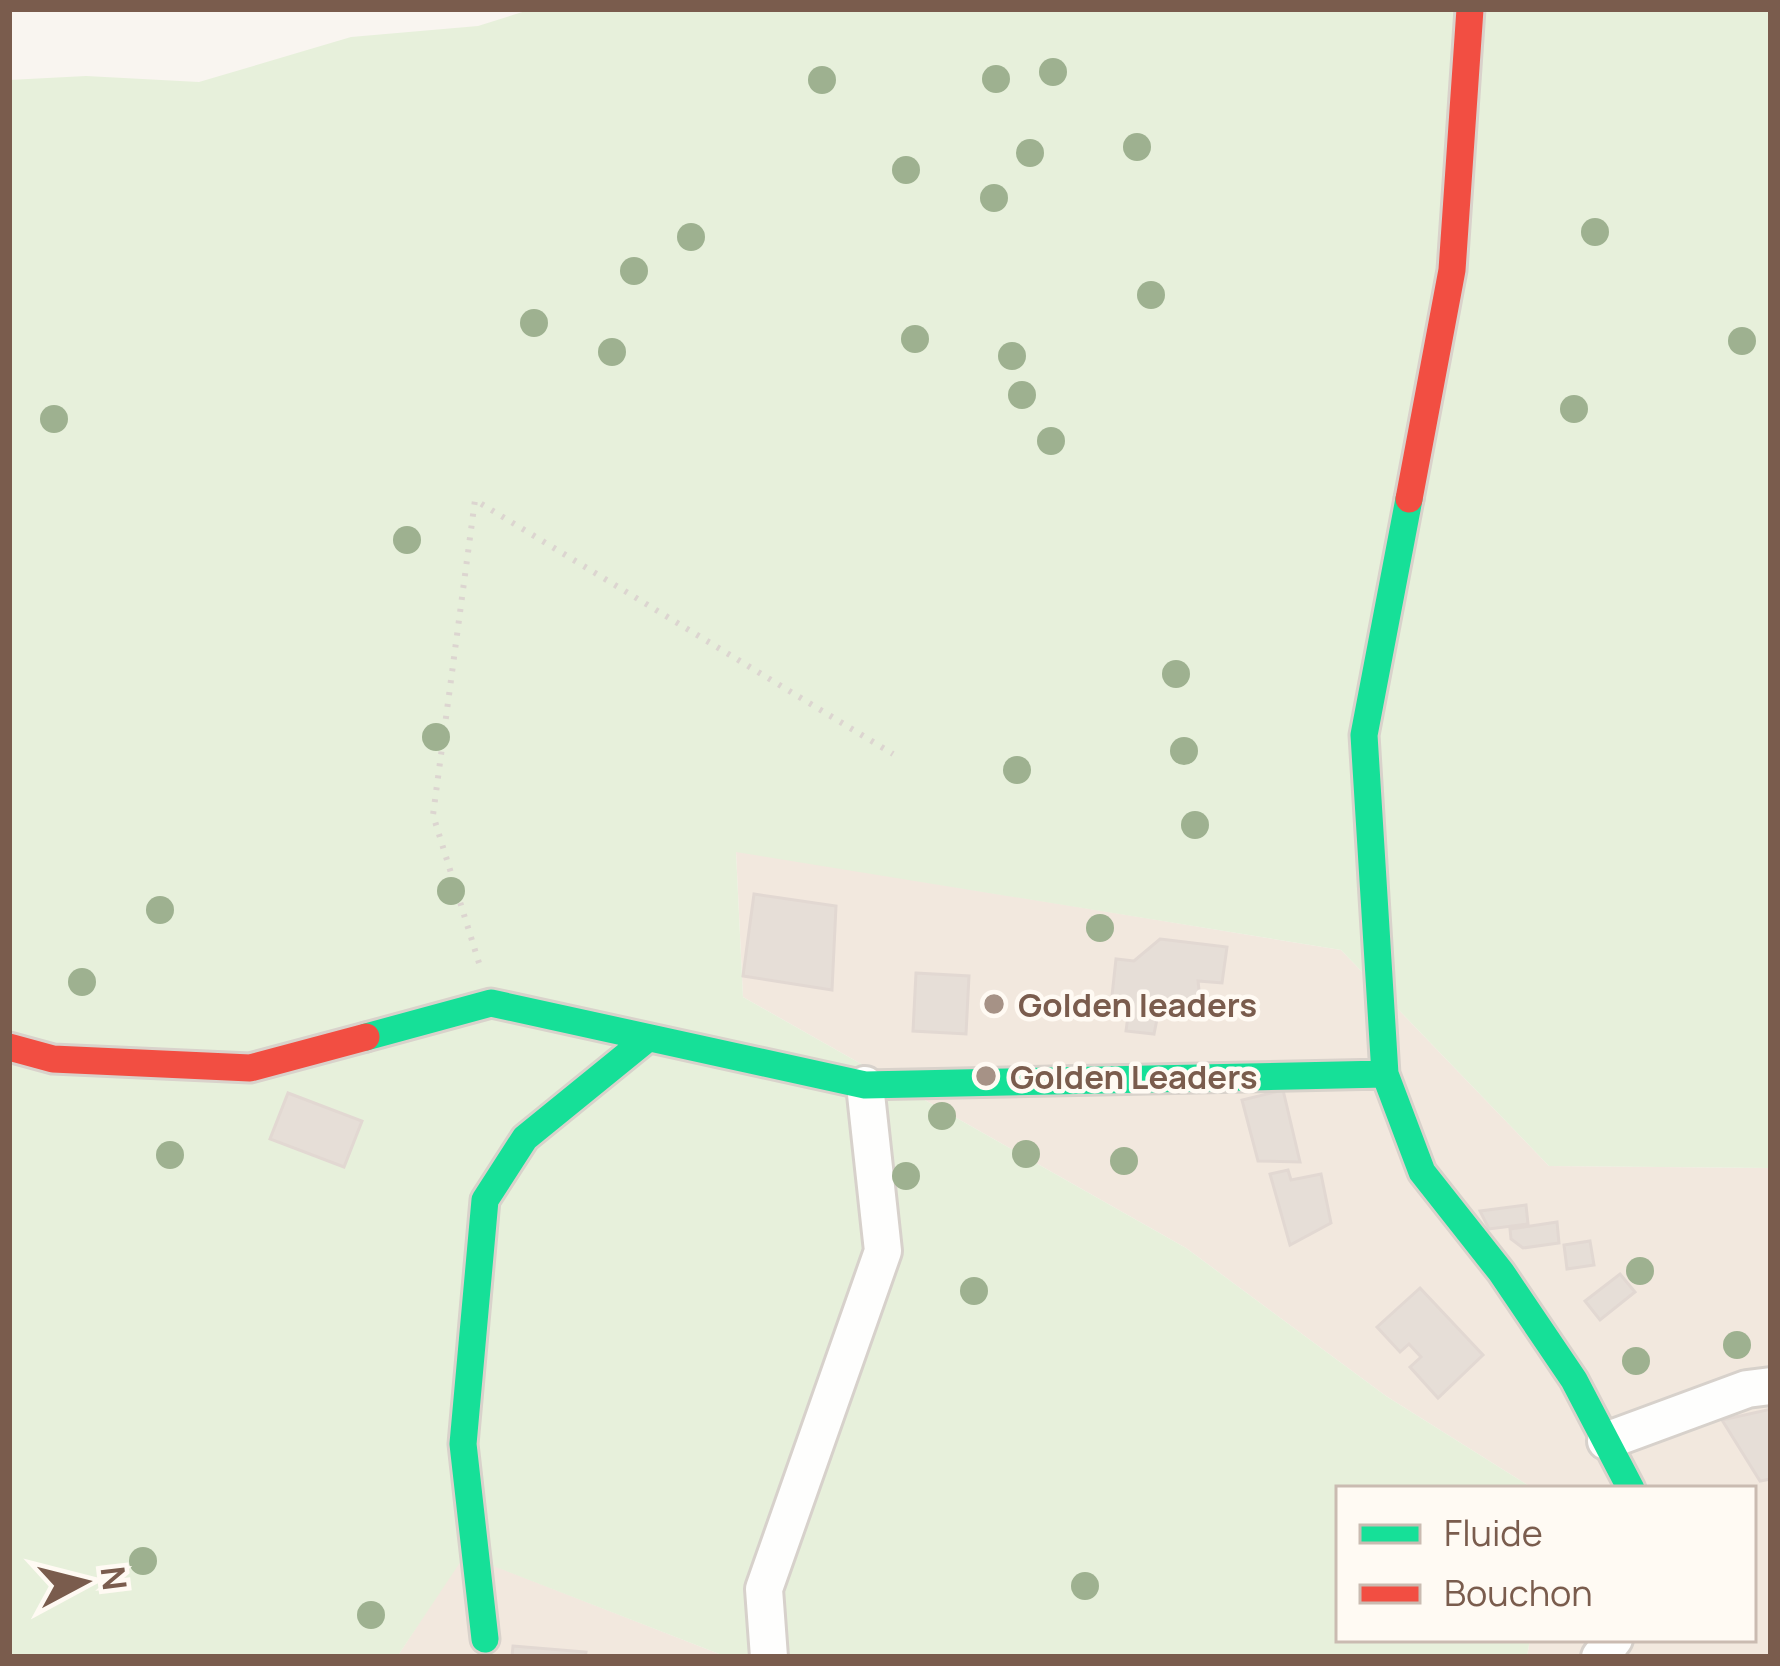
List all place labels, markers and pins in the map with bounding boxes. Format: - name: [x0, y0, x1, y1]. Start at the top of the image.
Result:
- place label: Golden leaders: [1018, 982, 1257, 1027]
- marker: Golden leaders: [981, 991, 1007, 1017]
- place label: Golden Leaders: [1010, 1054, 1258, 1099]
- marker: Golden Leaders: [973, 1063, 999, 1089]

